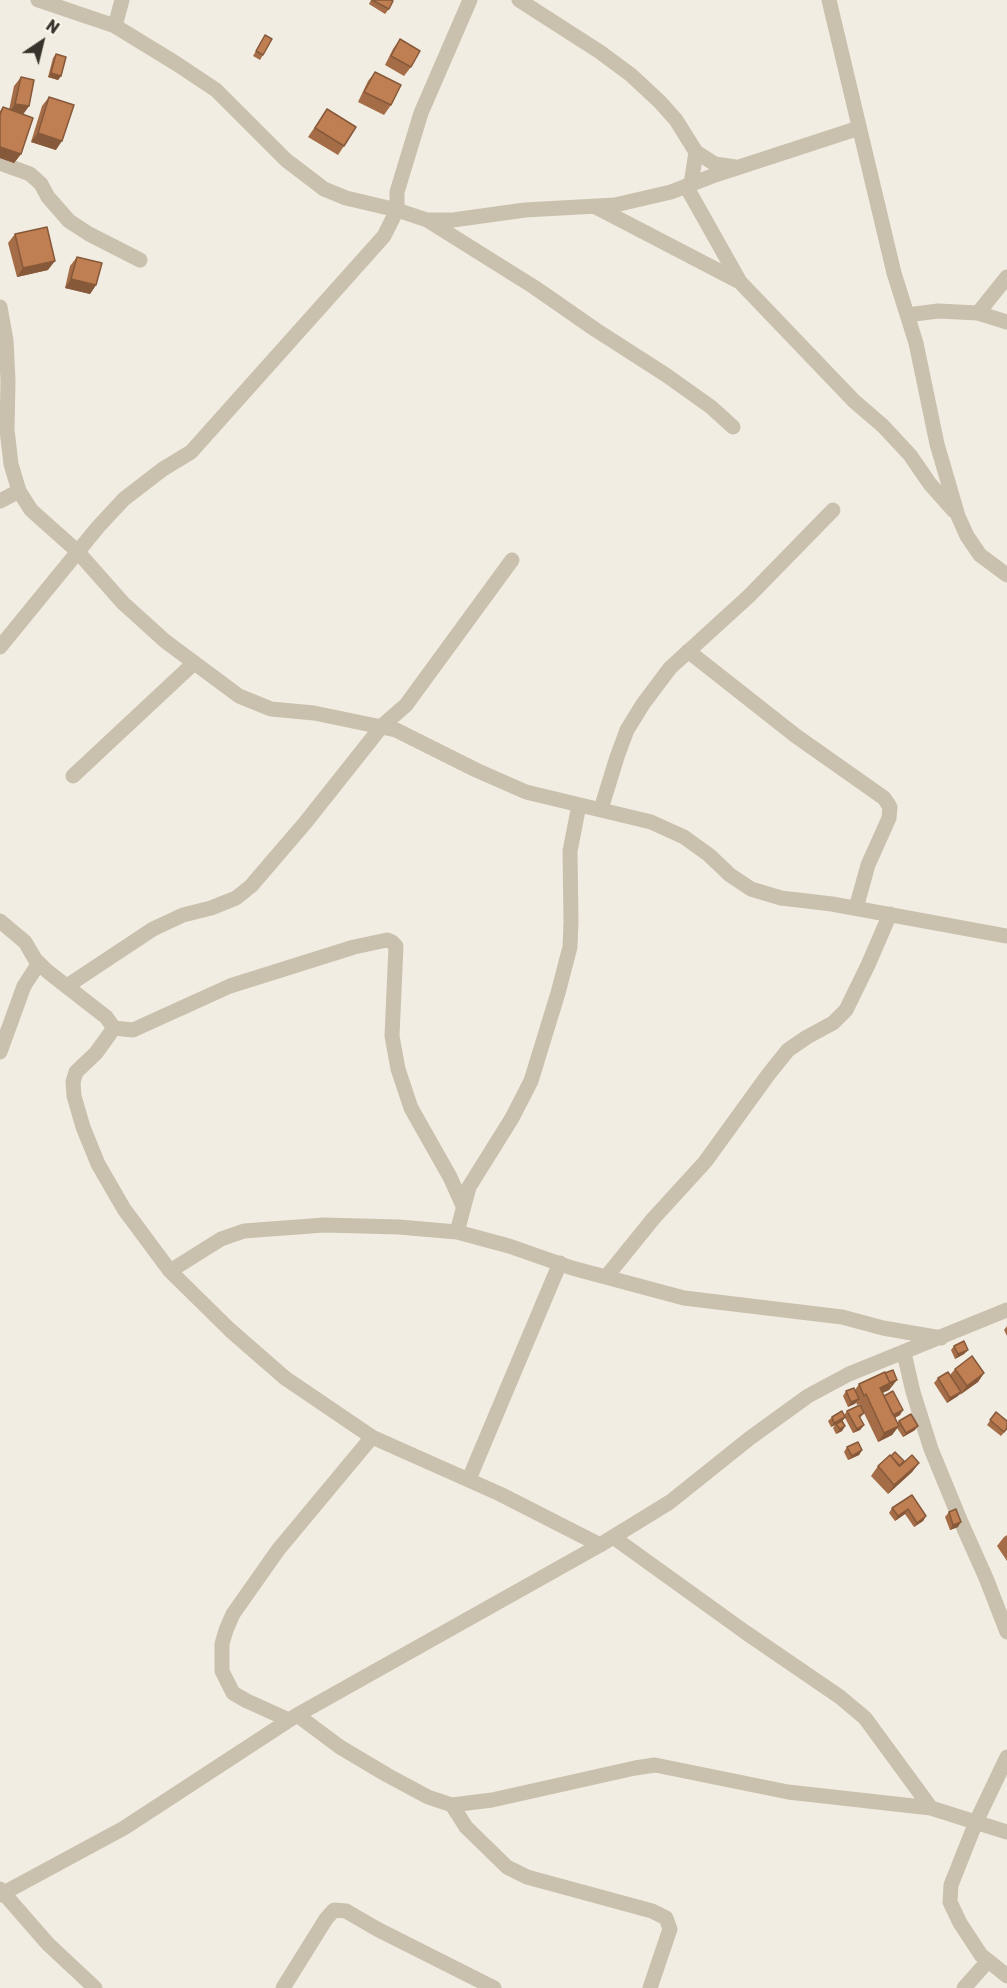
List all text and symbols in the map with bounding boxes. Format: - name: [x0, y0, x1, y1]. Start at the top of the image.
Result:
- north arrow: [12, 12, 72, 72]
- text: N: [42, 16, 63, 38]

